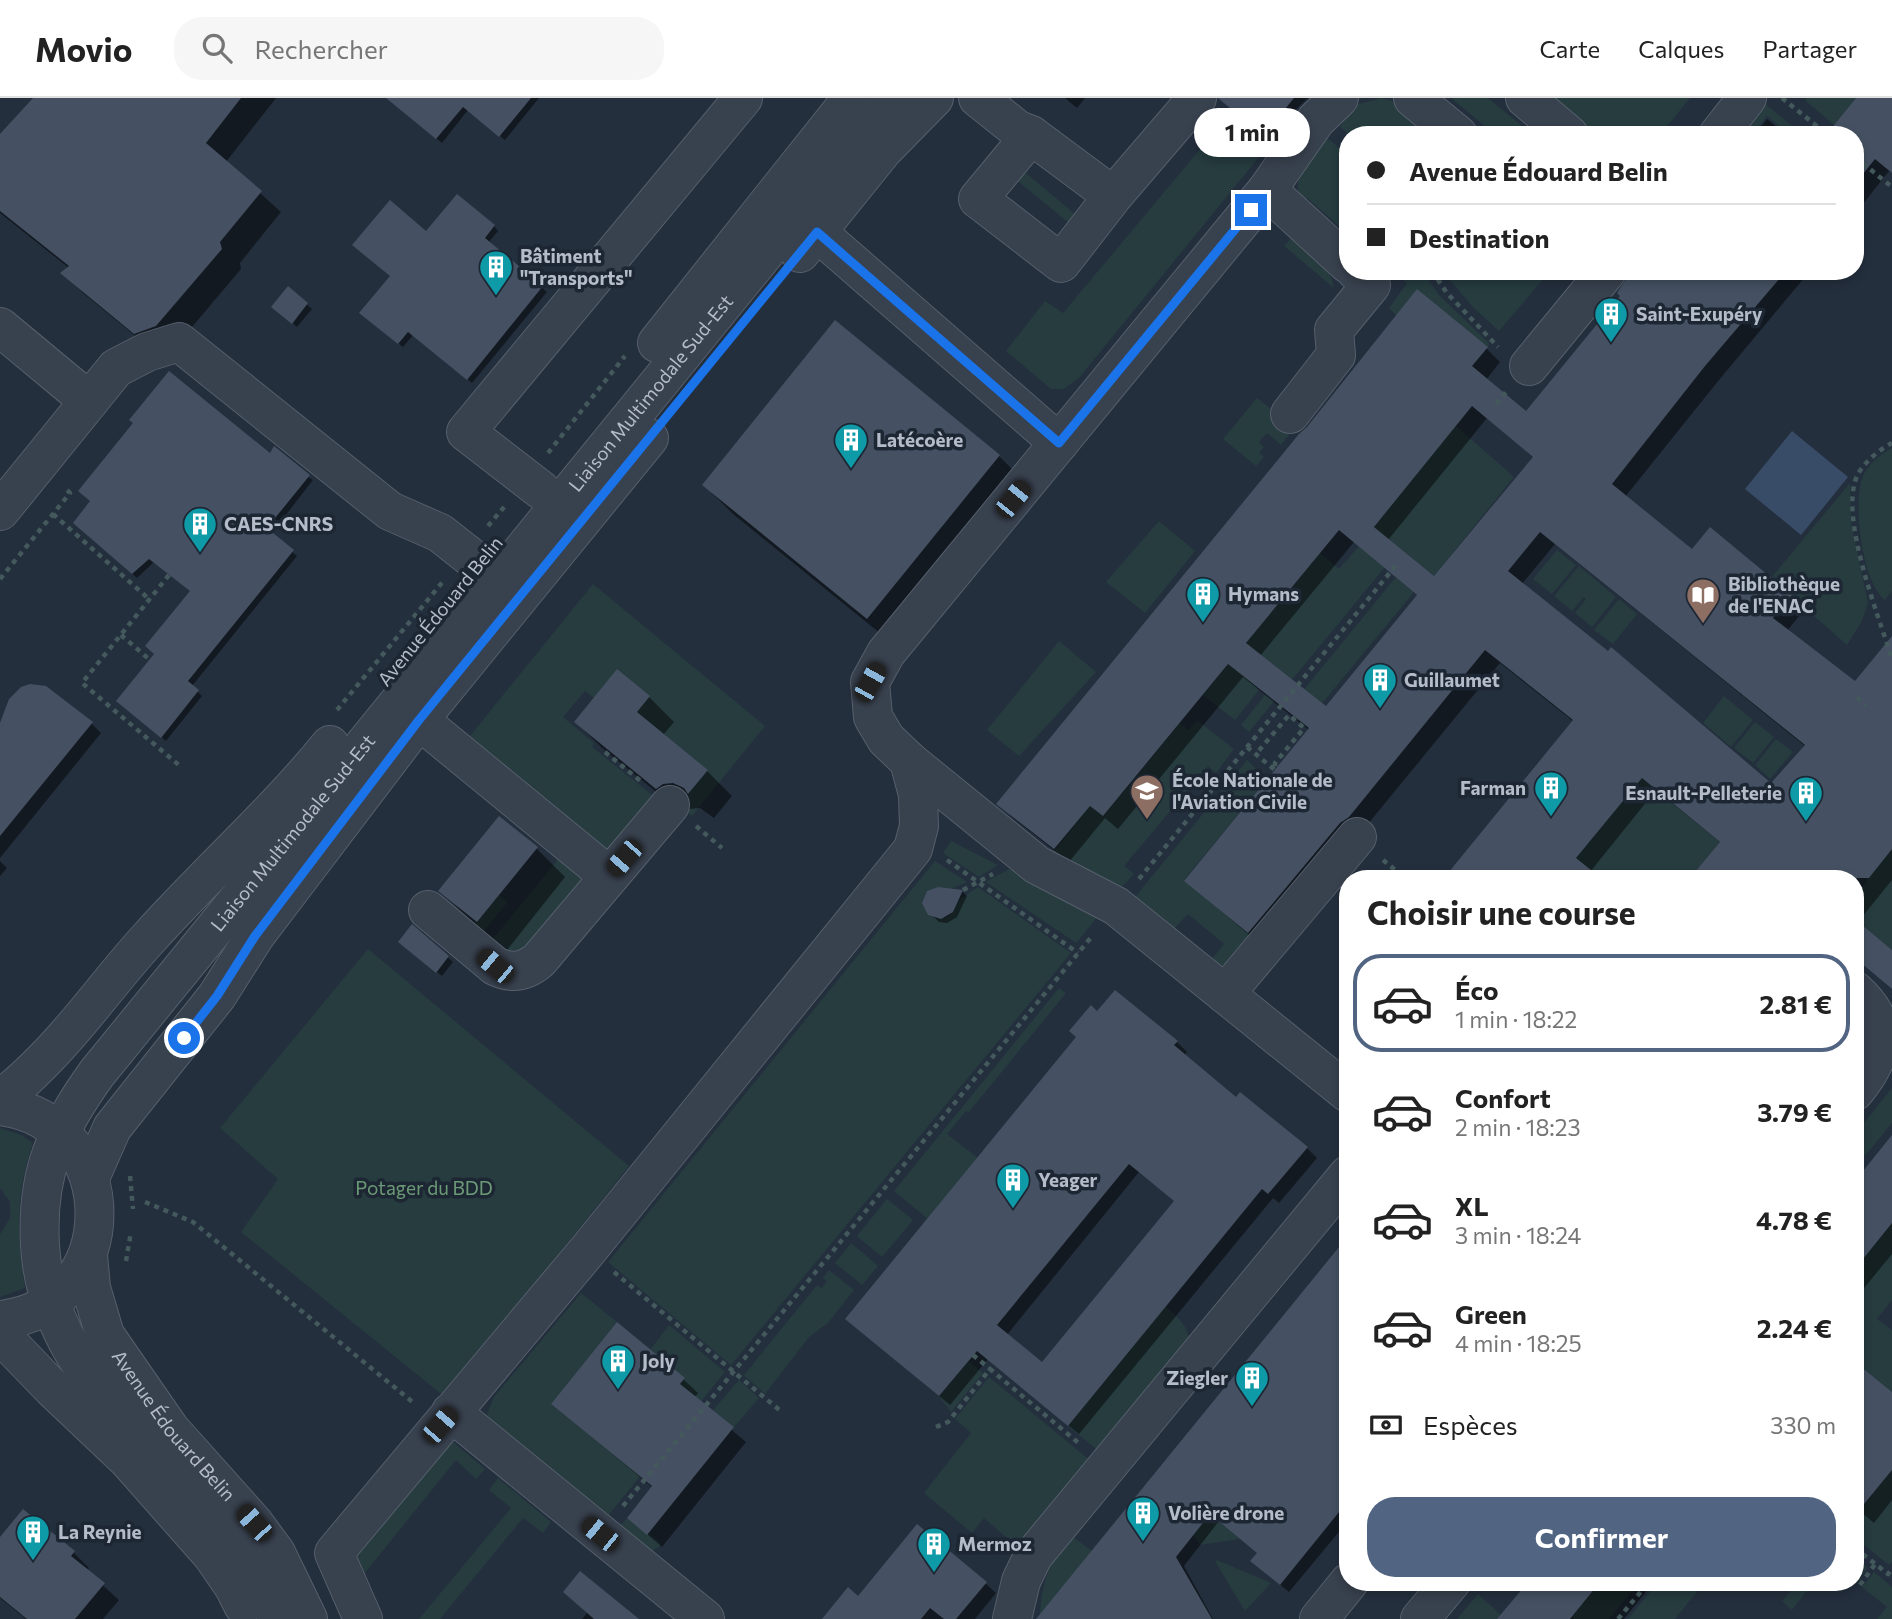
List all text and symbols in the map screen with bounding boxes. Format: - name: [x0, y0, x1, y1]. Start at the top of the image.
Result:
- search box: [174, 17, 664, 80]
- text: Movio: [35, 28, 132, 69]
- icon: search: [198, 29, 236, 67]
- text: Rechercher: [254, 33, 388, 64]
- text: Carte: [1539, 34, 1600, 63]
- text: Calques: [1638, 34, 1724, 63]
- text: Partager: [1762, 34, 1857, 63]
- callout: 1 min: [1193, 108, 1309, 158]
- text: 1 min: [1225, 118, 1279, 146]
- text: Avenue Édouard Belin: [1409, 155, 1668, 186]
- route end: [1235, 194, 1267, 226]
- text: Destination: [1409, 222, 1550, 253]
- place label: Bâtiment "Transports": [520, 244, 632, 289]
- building icon: Bâtiment "Transports": [477, 248, 515, 297]
- street label: Liaison Multimodale Sud-Est: [563, 289, 737, 496]
- building icon: Saint-Exupéry: [1592, 295, 1630, 344]
- place label: Saint-Exupéry: [1636, 302, 1763, 325]
- building icon: Latécoère: [832, 421, 870, 470]
- place label: Latécoère: [876, 428, 963, 451]
- car: [992, 476, 1035, 522]
- building icon: CAES-CNRS: [181, 505, 219, 554]
- place label: CAES-CNRS: [224, 512, 333, 535]
- street label: Avenue Édouard Belin: [372, 531, 507, 690]
- place label: Bibliothèque de l'ENAC: [1728, 572, 1840, 617]
- building icon: Hymans: [1184, 575, 1222, 624]
- library icon: Bibliothèque de l'ENAC: [1684, 576, 1722, 625]
- place label: Hymans: [1228, 582, 1299, 605]
- car: [851, 659, 890, 705]
- building icon: Guillaumet: [1361, 661, 1399, 710]
- place label: Guillaumet: [1404, 668, 1500, 691]
- street label: Liaison Multimodale Sud-Est: [205, 729, 379, 935]
- place label: École Nationale de l'Aviation Civile: [1172, 768, 1333, 813]
- building icon: Farman: [1532, 769, 1570, 818]
- school or university icon: École Nationale de l'Aviation Civile: [1128, 772, 1166, 821]
- building icon: Esnault-Pelleterie: [1787, 774, 1825, 823]
- place label: Farman: [1460, 776, 1526, 799]
- place label: Esnault-Pelleterie: [1625, 781, 1782, 804]
- car: [603, 835, 646, 881]
- text: Choisir une course: [1367, 892, 1636, 932]
- car: [473, 944, 518, 988]
- icon: car: [1371, 972, 1434, 1035]
- text: Éco: [1455, 974, 1499, 1005]
- text: 2.81 €: [1760, 988, 1832, 1019]
- text: 1 min · 18:22: [1455, 1005, 1577, 1033]
- route start: [168, 1022, 200, 1054]
- icon: car: [1371, 1080, 1434, 1143]
- text: Confort: [1455, 1082, 1551, 1113]
- text: 3.79 €: [1757, 1096, 1832, 1127]
- text: 2 min · 18:23: [1455, 1113, 1581, 1141]
- building icon: Yeager: [994, 1161, 1032, 1210]
- place label: Yeager: [1038, 1168, 1097, 1191]
- park label: Potager du BDD: [355, 1176, 493, 1199]
- icon: car: [1371, 1188, 1434, 1251]
- text: XL: [1455, 1190, 1489, 1221]
- text: 4.78 €: [1756, 1204, 1832, 1235]
- text: 3 min · 18:24: [1455, 1221, 1581, 1249]
- icon: car: [1371, 1296, 1434, 1359]
- text: Green: [1455, 1298, 1527, 1329]
- text: 2.24 €: [1757, 1312, 1832, 1343]
- text: 4 min · 18:25: [1455, 1329, 1582, 1357]
- building icon: Joly: [599, 1342, 637, 1391]
- street label: Avenue Édouard Belin: [108, 1345, 241, 1505]
- place label: Joly: [642, 1349, 676, 1372]
- building icon: Ziegler: [1233, 1359, 1271, 1408]
- place label: Ziegler: [1166, 1366, 1228, 1389]
- car: [419, 1402, 462, 1448]
- icon: cash: [1367, 1406, 1405, 1444]
- text: Espèces: [1423, 1409, 1518, 1440]
- text: 330 m: [1770, 1411, 1836, 1439]
- building icon: Volière drone: [1124, 1494, 1162, 1543]
- button: Confirmer: [1367, 1497, 1836, 1577]
- car: [233, 1500, 276, 1546]
- place label: Volière drone: [1168, 1501, 1284, 1524]
- building icon: La Reynie: [14, 1513, 52, 1562]
- car: [578, 1513, 623, 1555]
- place label: La Reynie: [58, 1520, 142, 1543]
- building icon: Mermoz: [915, 1525, 953, 1574]
- place label: Mermoz: [958, 1532, 1032, 1555]

